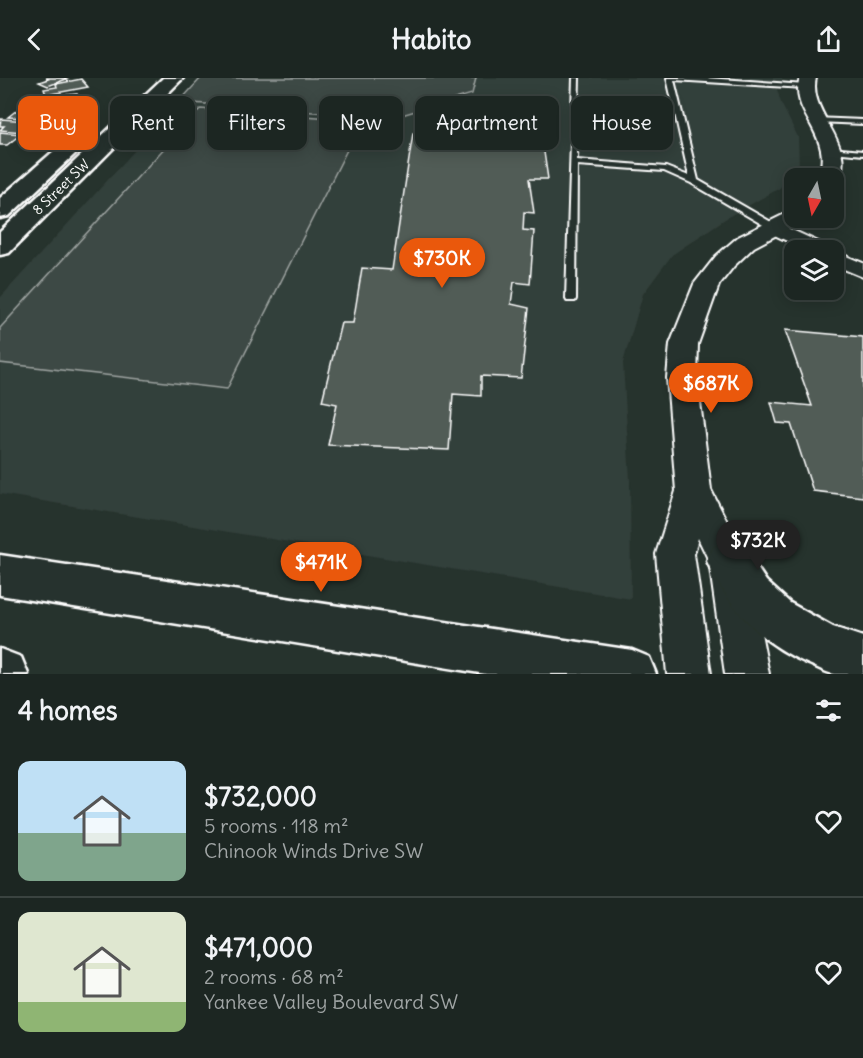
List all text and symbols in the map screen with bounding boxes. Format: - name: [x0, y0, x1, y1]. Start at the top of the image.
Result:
- text: Habito: [391, 22, 472, 56]
- icon: back: [18, 23, 51, 56]
- icon: share: [812, 23, 845, 56]
- chip: Buy: [18, 96, 98, 150]
- chip: Rent: [110, 96, 195, 150]
- chip: Filters: [207, 96, 307, 150]
- chip: New: [319, 96, 403, 150]
- chip: Apartment: [415, 96, 559, 150]
- chip: House: [571, 96, 673, 150]
- street label: 8 Street SW: [29, 155, 94, 219]
- north arrow: [784, 168, 844, 228]
- map controls: [784, 168, 844, 300]
- pin: $730K: [400, 238, 484, 289]
- button: layers: [784, 240, 844, 300]
- text: $730K: [413, 245, 471, 270]
- pin: $687K: [669, 363, 753, 414]
- text: $687K: [683, 370, 739, 395]
- pin: $732K: [716, 520, 800, 571]
- text: $732K: [730, 527, 786, 552]
- pin: $471K: [279, 542, 363, 593]
- text: $471K: [295, 549, 347, 574]
- text: 4 homes: [18, 694, 117, 727]
- icon: filters: [812, 694, 845, 727]
- text: $732,000: [204, 780, 317, 813]
- icon: home: [66, 785, 138, 857]
- icon: heart: [812, 805, 845, 838]
- text: 5 rooms · 118 m²: [204, 813, 349, 838]
- text: Chinook Winds Drive SW: [204, 838, 423, 863]
- text: $471,000: [204, 931, 313, 964]
- icon: home: [66, 936, 138, 1008]
- icon: heart: [812, 956, 845, 989]
- text: 2 rooms · 68 m²: [204, 964, 344, 989]
- text: Yankee Valley Boulevard SW: [204, 989, 458, 1014]

